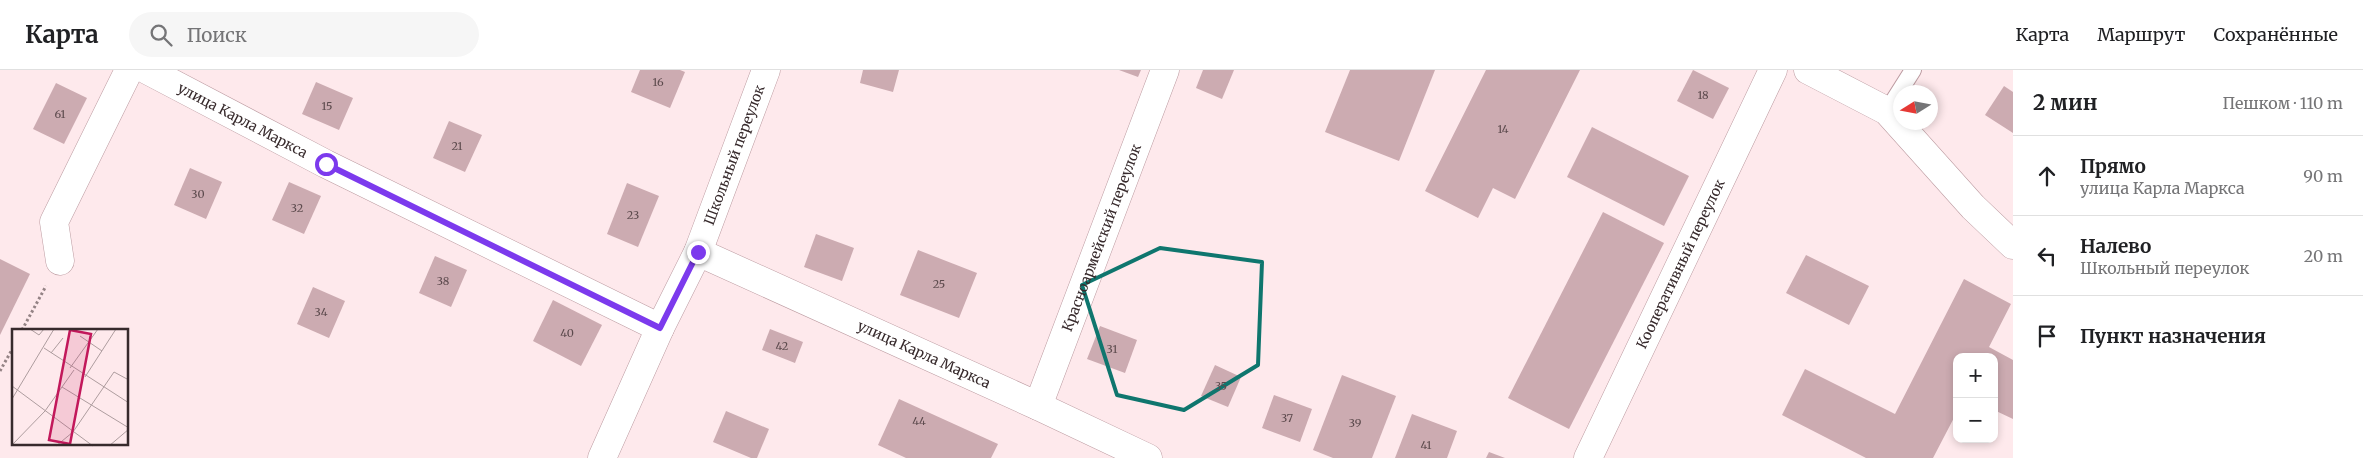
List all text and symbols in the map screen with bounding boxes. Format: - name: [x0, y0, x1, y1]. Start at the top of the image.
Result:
- search box: [129, 12, 479, 57]
- text: Карта: [25, 19, 99, 50]
- icon: search: [147, 21, 175, 49]
- text: Поиск: [187, 23, 247, 47]
- text: Карта: [2016, 23, 2069, 46]
- text: Маршрут: [2097, 23, 2185, 46]
- text: Сохранённые: [2213, 23, 2338, 46]
- house number: 16: [652, 75, 664, 89]
- street label: улица Карла Маркса: [175, 79, 311, 162]
- street label: Школьный переулок: [700, 82, 769, 228]
- north arrow: [1893, 85, 1938, 130]
- house number: 18: [1697, 88, 1709, 102]
- text: 2 мин: [2033, 89, 2097, 116]
- text: Пешком · 110 m: [2223, 93, 2343, 113]
- house number: 15: [321, 99, 333, 113]
- house number: 61: [55, 107, 65, 121]
- house number: 14: [1497, 122, 1509, 136]
- house number: 21: [451, 139, 463, 153]
- street label: Красноармейский переулок: [1058, 141, 1145, 334]
- route start: [315, 153, 338, 176]
- text: Прямо: [2080, 154, 2146, 178]
- icon: ahead: [2033, 162, 2061, 190]
- text: 90 m: [2303, 166, 2343, 186]
- street label: Кооперативный переулок: [1632, 176, 1729, 352]
- text: улица Карла Маркса: [2080, 178, 2245, 198]
- house number: 30: [191, 187, 205, 201]
- house number: 32: [291, 201, 303, 215]
- house number: 23: [627, 208, 639, 222]
- text: Налево: [2080, 234, 2151, 258]
- route end: [687, 241, 710, 264]
- icon: left: [2033, 242, 2061, 270]
- text: 20 m: [2304, 246, 2343, 266]
- text: Школьный переулок: [2080, 258, 2249, 278]
- house number: 38: [437, 274, 450, 288]
- house number: 25: [933, 277, 945, 291]
- house number: 34: [315, 305, 328, 319]
- street label: улица Карла Маркса: [855, 316, 994, 392]
- icon: arrive: [2033, 322, 2061, 350]
- text: Пункт назначения: [2080, 324, 2266, 348]
- house number: 40: [560, 326, 574, 340]
- inset map: [12, 329, 129, 446]
- house number: 42: [776, 339, 788, 353]
- house number: 31: [1107, 342, 1117, 356]
- map controls: [1953, 353, 1998, 443]
- button: +: [1953, 353, 1998, 398]
- house number: 35: [1215, 379, 1227, 393]
- button: −: [1953, 398, 1998, 443]
- house number: 37: [1281, 411, 1293, 425]
- house number: 44: [912, 414, 926, 428]
- house number: 39: [1349, 416, 1362, 430]
- house number: 41: [1421, 438, 1431, 452]

